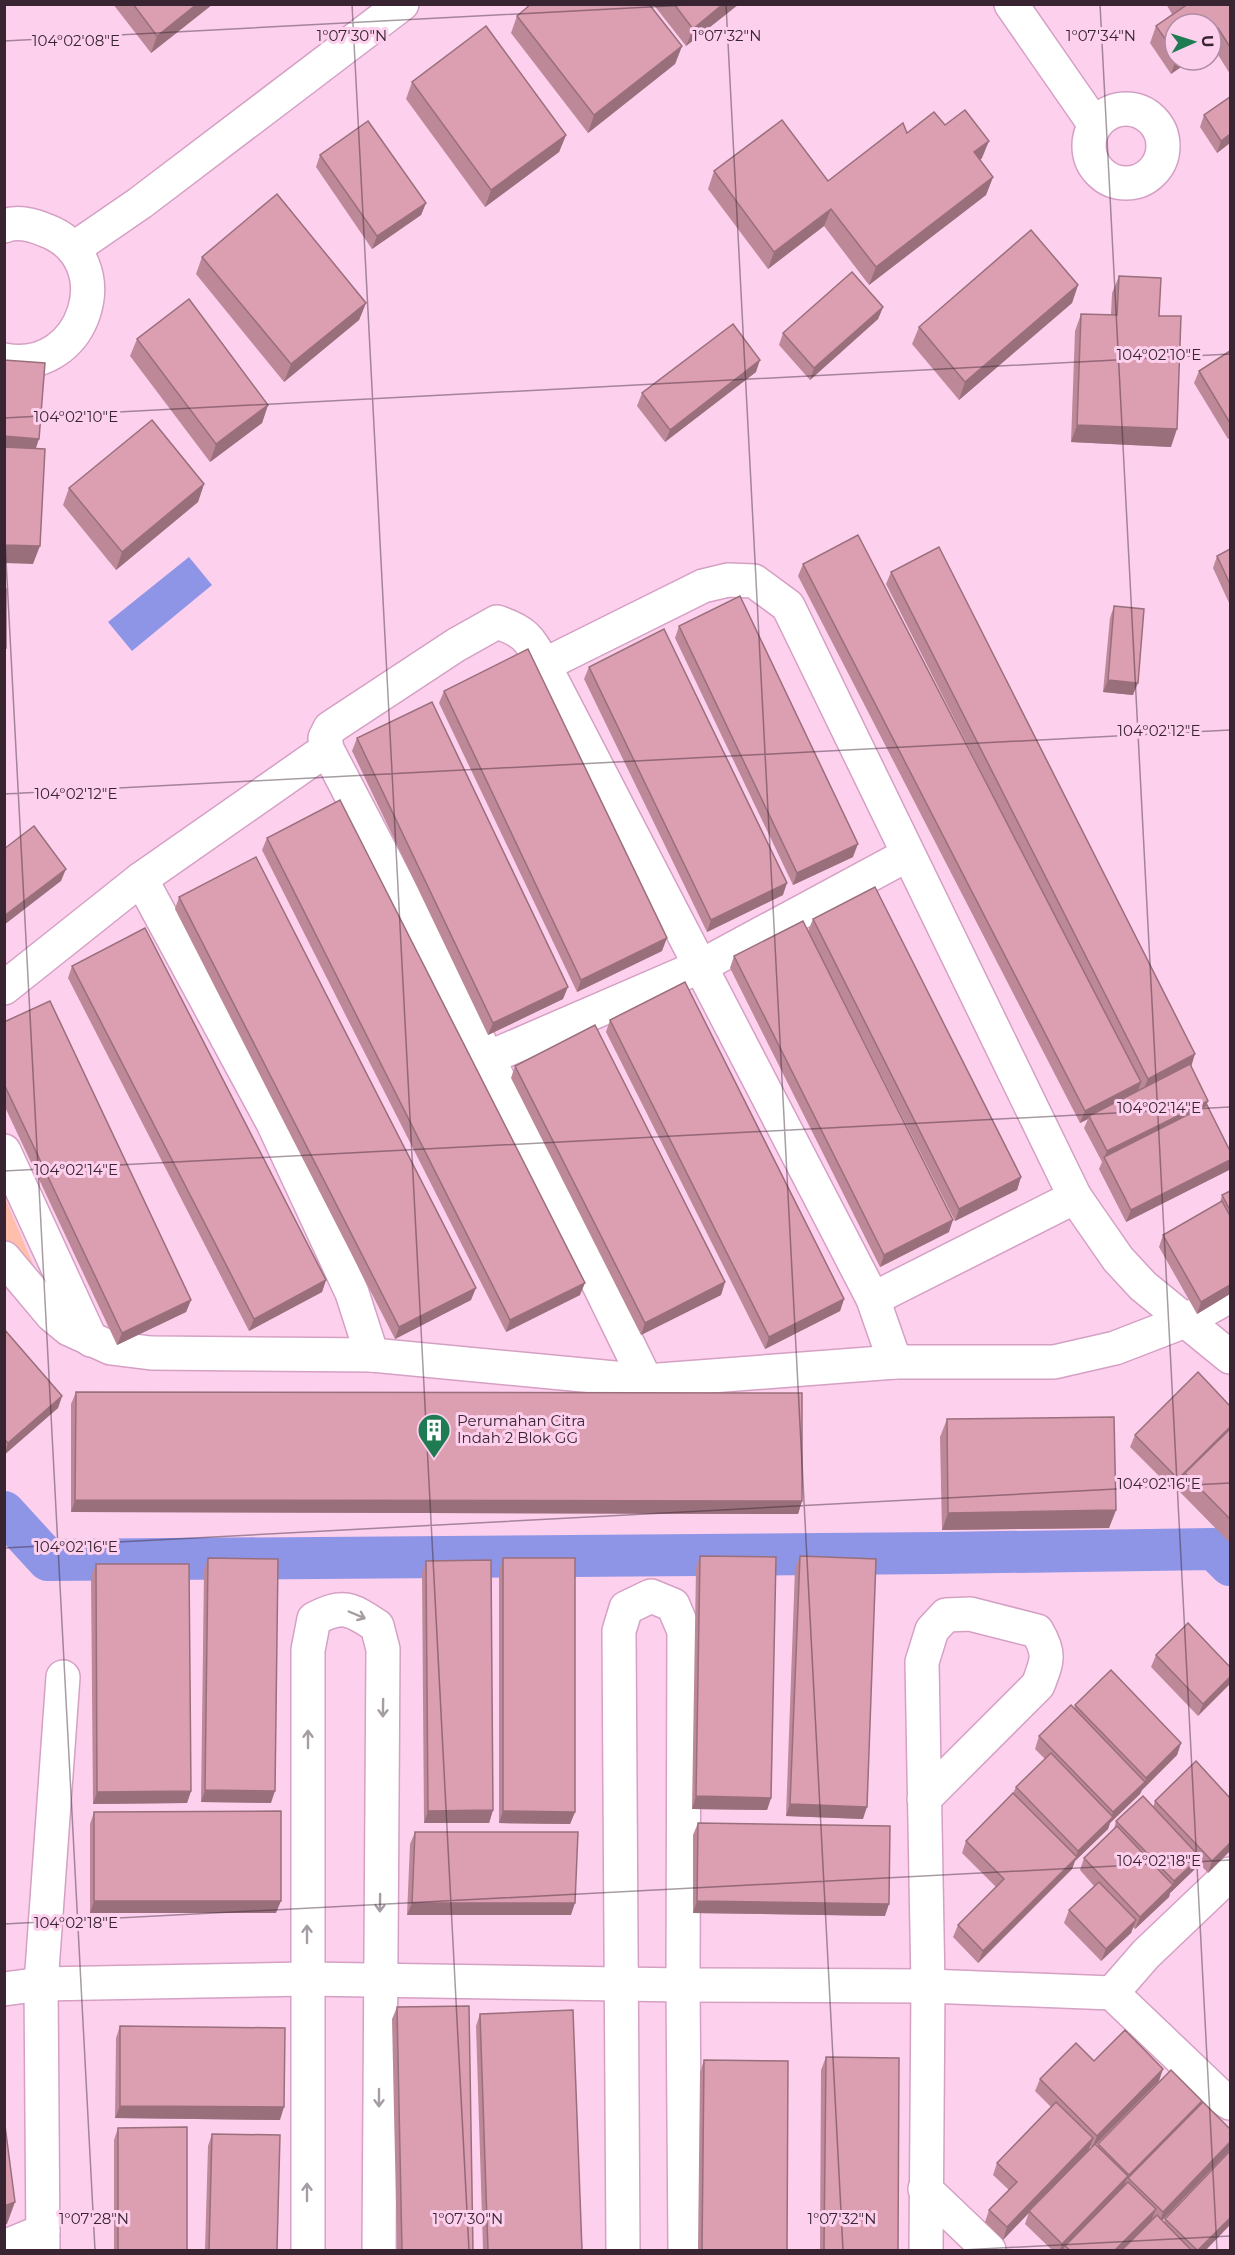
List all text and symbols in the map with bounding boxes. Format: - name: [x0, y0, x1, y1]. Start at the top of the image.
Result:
- north arrow: [1163, 12, 1223, 72]
- text: 1°07'30"N: [317, 26, 387, 45]
- text: 1°07'32"N: [693, 26, 761, 45]
- text: 1°07'34"N: [1066, 26, 1136, 45]
- text: 104°02'08"E: [32, 31, 120, 50]
- text: U: [1198, 34, 1217, 48]
- text: 104°02'10"E: [1117, 345, 1201, 364]
- text: 104°02'10"E: [34, 407, 118, 426]
- text: 104°02'12"E: [1118, 721, 1200, 740]
- text: 104°02'12"E: [35, 784, 117, 803]
- text: 104°02'14"E: [1117, 1098, 1201, 1117]
- text: 104°02'14"E: [34, 1160, 118, 1179]
- place label: Perumahan Citra Indah 2 Blok GG: [457, 1411, 585, 1447]
- building icon: Perumahan Citra Indah 2 Blok GG: [416, 1412, 452, 1459]
- text: 104°02'16"E: [1117, 1474, 1201, 1493]
- text: 104°02'16"E: [34, 1537, 118, 1556]
- one-way arrow: [348, 1610, 366, 1622]
- one-way arrow: [377, 1697, 388, 1717]
- one-way arrow: [302, 1730, 314, 1750]
- text: 104°02'18"E: [1117, 1851, 1201, 1870]
- one-way arrow: [375, 1892, 386, 1912]
- text: 104°02'18"E: [34, 1913, 118, 1932]
- one-way arrow: [301, 1925, 313, 1945]
- one-way arrow: [373, 2087, 385, 2107]
- one-way arrow: [302, 2183, 313, 2203]
- text: 1°07'28"N: [59, 2209, 129, 2228]
- text: 1°07'30"N: [433, 2209, 503, 2228]
- text: 1°07'32"N: [808, 2209, 876, 2228]

